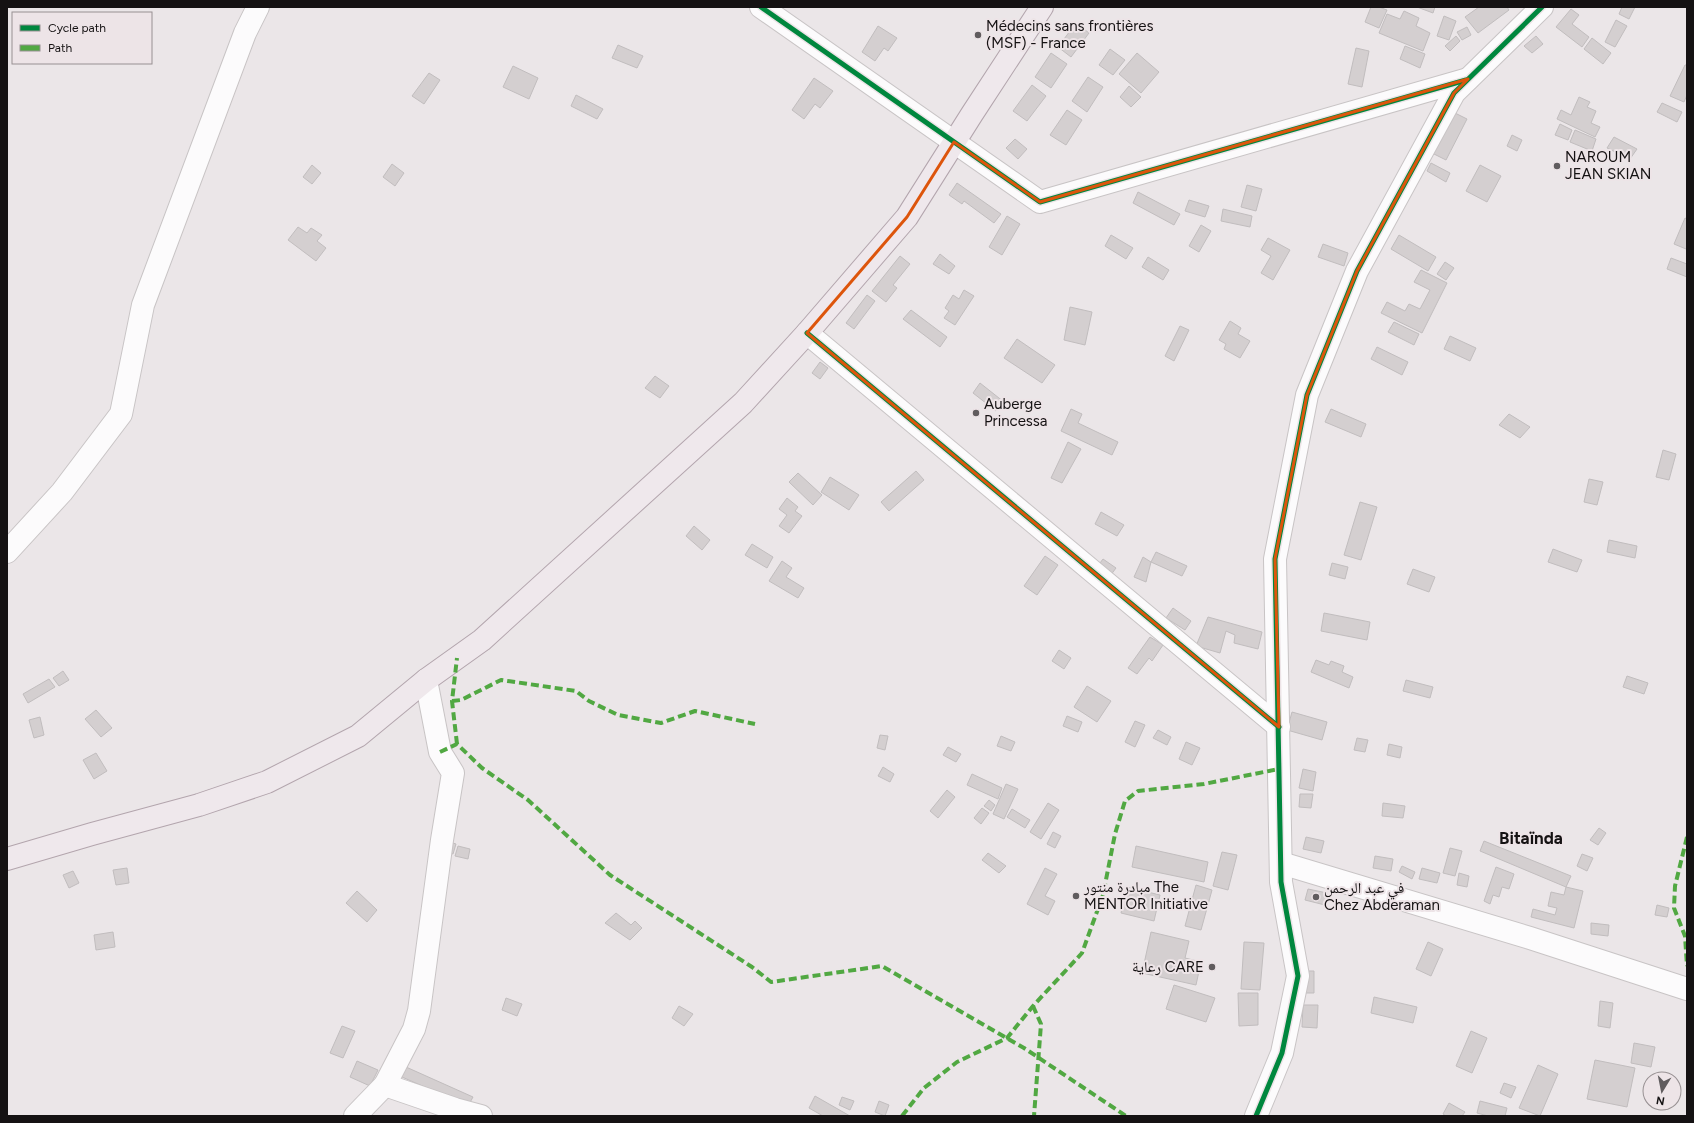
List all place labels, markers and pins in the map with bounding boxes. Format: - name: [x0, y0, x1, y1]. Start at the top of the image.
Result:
- place label: Médecins sans frontières (MSF) - France: [986, 17, 1154, 52]
- marker: Médecins sans frontières (MSF) - France: [973, 30, 983, 40]
- place label: NAROUM JEAN SKIAN: [1565, 148, 1651, 183]
- marker: NAROUM JEAN SKIAN: [1552, 161, 1562, 171]
- place label: Auberge Princessa: [984, 395, 1047, 430]
- marker: Auberge Princessa: [971, 408, 981, 418]
- place label: مبادرة منتور The MENTOR Initiative: [1083, 878, 1208, 913]
- place label: في عبد الرحمن Chez Abderaman: [1324, 879, 1440, 914]
- marker: مبادرة منتور The MENTOR Initiative: [1071, 891, 1081, 901]
- marker: في عبد الرحمن Chez Abderaman: [1311, 892, 1321, 902]
- place label: رعاية CARE: [1132, 958, 1204, 976]
- marker: رعاية CARE: [1207, 962, 1217, 972]

